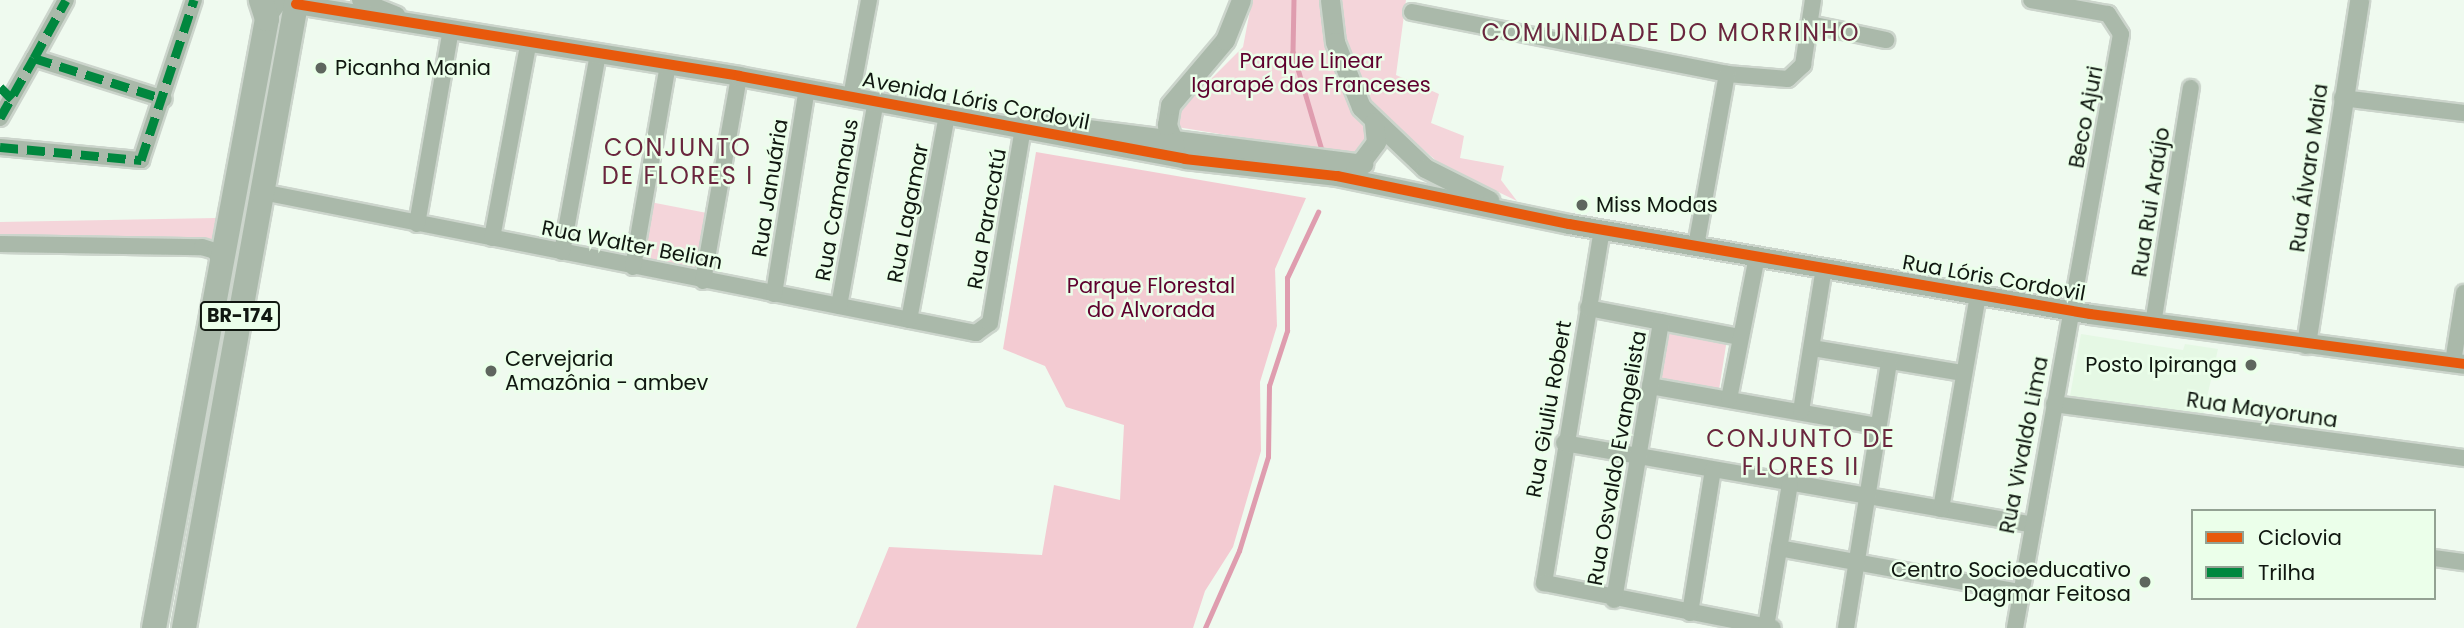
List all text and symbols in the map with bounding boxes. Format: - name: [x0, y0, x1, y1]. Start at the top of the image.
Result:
- district label: COMUNIDADE DO MORRINHO: [1484, 19, 1858, 47]
- park label: Parque Linear Igarapé dos Franceses: [1191, 48, 1431, 98]
- place label: Picanha Mania: [335, 55, 491, 81]
- marker: Picanha Mania: [313, 60, 329, 76]
- street label: Beco Ajuri: [2064, 64, 2108, 170]
- street label: Avenida Lóris Cordovil: [860, 67, 1092, 135]
- street label: Rua Álvaro Maia: [2285, 82, 2333, 254]
- street label: Rua Januária: [747, 117, 793, 259]
- street label: Rua Camanaus: [810, 117, 864, 283]
- street label: Rua Rui Araújo: [2127, 125, 2175, 279]
- district label: CONJUNTO DE FLORES I: [603, 134, 753, 190]
- street label: Rua Lagamar: [882, 141, 934, 285]
- street label: Rua Paracatú: [962, 147, 1012, 291]
- place label: Miss Modas: [1596, 192, 1718, 218]
- marker: Miss Modas: [1574, 197, 1590, 213]
- street label: Rua Walter Belian: [539, 215, 725, 275]
- street label: Rua Lóris Cordovil: [1901, 250, 2087, 306]
- park label: Parque Florestal do Alvorada: [1067, 273, 1235, 323]
- road number: BR-174: [200, 300, 280, 332]
- street label: Rua Giuliu Robert: [1521, 319, 1577, 499]
- street label: Rua Osvaldo Evangelista: [1582, 329, 1652, 587]
- place label: Cervejaria Amazônia - ambev: [505, 346, 708, 396]
- place label: Posto Ipiranga: [2085, 352, 2237, 378]
- street label: Rua Vivaldo Lima: [1994, 354, 2054, 536]
- marker: Posto Ipiranga: [2243, 357, 2259, 373]
- marker: Cervejaria Amazônia - ambev: [483, 363, 499, 379]
- street label: Rua Mayoruna: [2185, 387, 2339, 433]
- district label: CONJUNTO DE FLORES II: [1708, 425, 1894, 481]
- legend: [2191, 509, 2436, 600]
- text: Ciclovia: [2258, 523, 2342, 552]
- place label: Centro Socioeducativo Dagmar Feitosa: [1891, 557, 2131, 607]
- text: Trilha: [2258, 558, 2315, 587]
- marker: Centro Socioeducativo Dagmar Feitosa: [2137, 574, 2153, 590]

